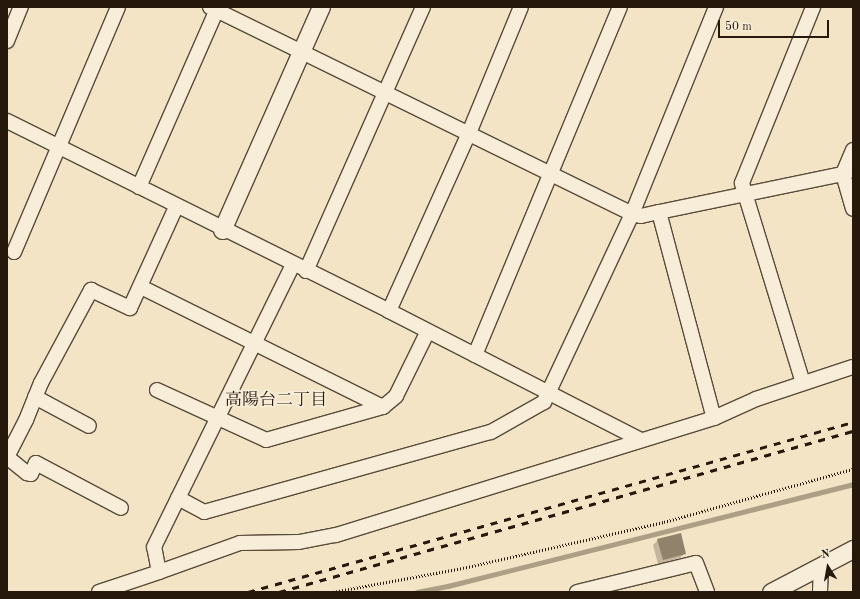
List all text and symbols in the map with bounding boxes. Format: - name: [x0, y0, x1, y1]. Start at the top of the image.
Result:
- scale bar: [720, 12, 831, 38]
- text: 50 m: [725, 21, 752, 33]
- district label: 高陽台二丁目: [225, 391, 327, 411]
- north arrow: [808, 547, 848, 587]
- text: N: [820, 549, 831, 561]

